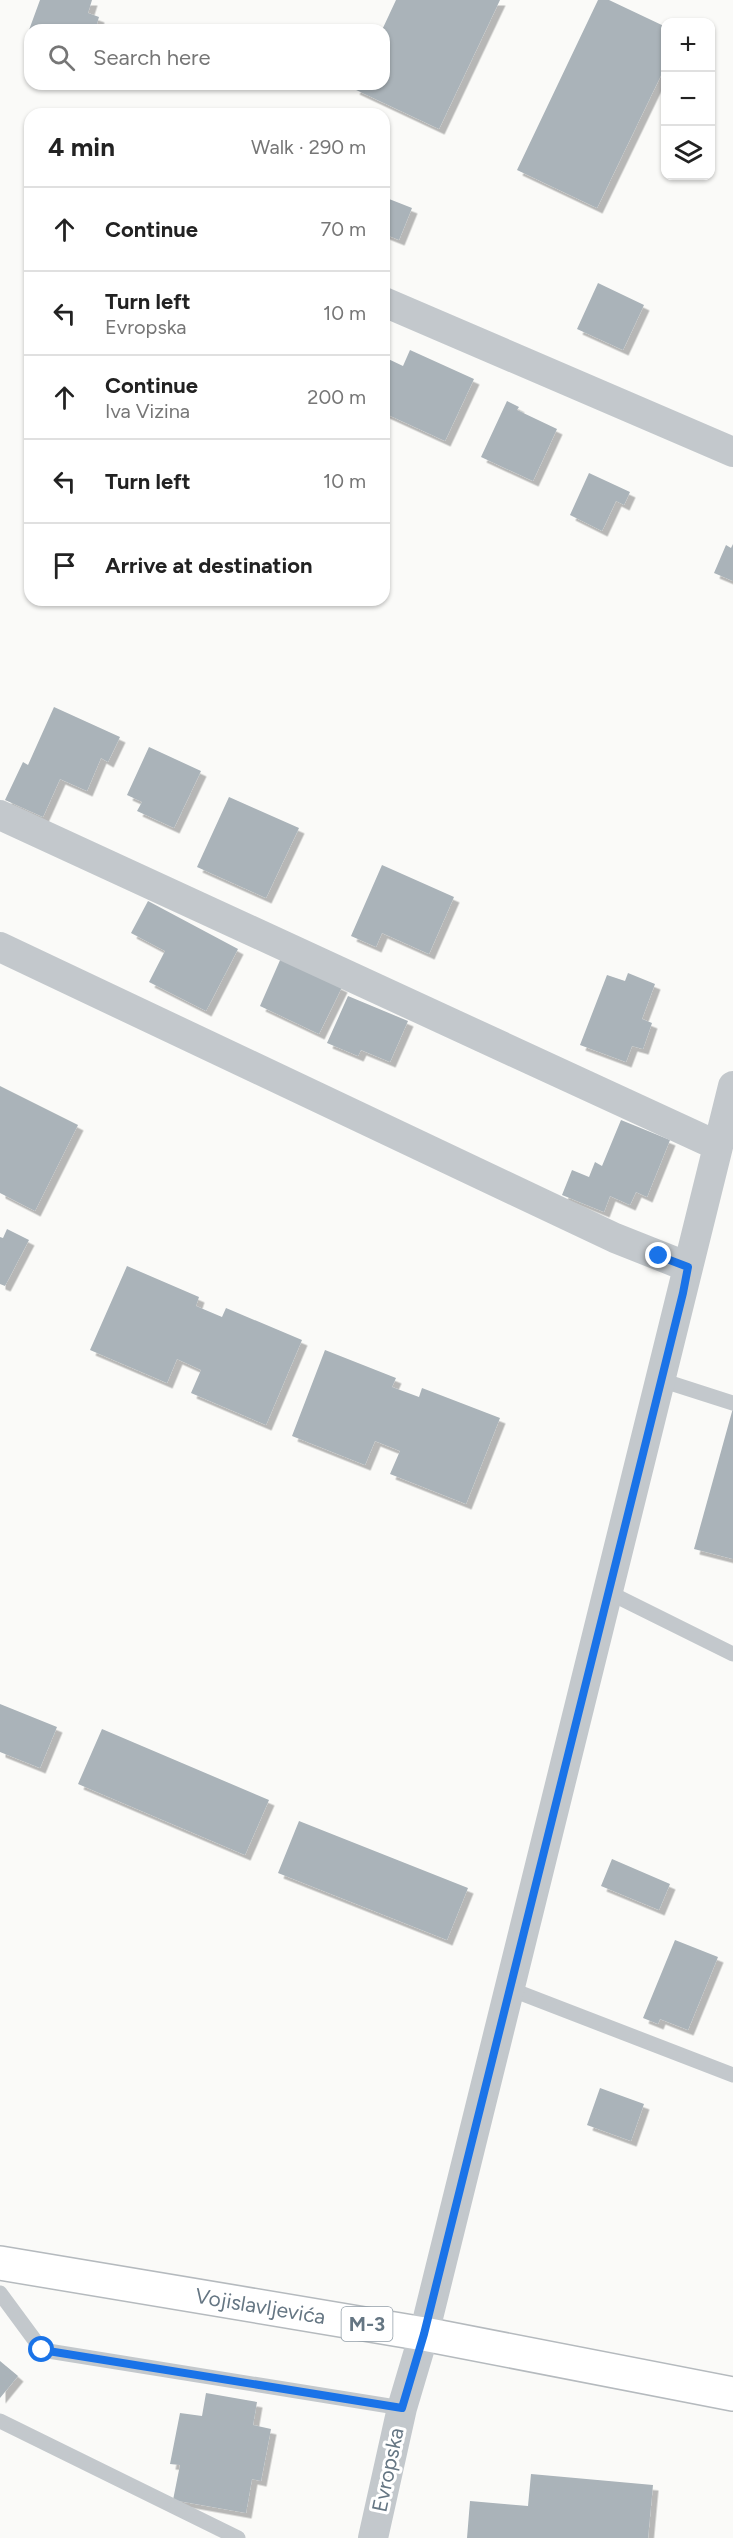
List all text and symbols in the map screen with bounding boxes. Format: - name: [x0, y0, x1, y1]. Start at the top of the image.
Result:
- map controls: [661, 18, 715, 180]
- button: +: [661, 18, 715, 72]
- search box: [24, 24, 390, 90]
- icon: search: [45, 41, 78, 74]
- text: Search here: [93, 44, 211, 71]
- button: −: [661, 72, 715, 126]
- button: layers: [661, 126, 715, 180]
- text: 4 min: [48, 131, 115, 163]
- text: Walk · 290 m: [251, 135, 366, 159]
- icon: ahead: [48, 213, 81, 246]
- text: Continue: [105, 216, 198, 243]
- text: 70 m: [320, 217, 366, 241]
- text: Turn left: [105, 288, 191, 315]
- icon: left: [48, 297, 81, 330]
- text: 10 m: [323, 301, 366, 325]
- text: Evropska: [105, 315, 186, 339]
- text: Continue: [105, 372, 198, 399]
- icon: ahead: [48, 381, 81, 414]
- text: 200 m: [307, 385, 366, 409]
- text: Iva Vizina: [105, 399, 190, 423]
- icon: left: [48, 465, 81, 498]
- text: Turn left: [105, 468, 191, 495]
- text: 10 m: [323, 469, 366, 493]
- icon: arrive: [48, 549, 81, 582]
- text: Arrive at destination: [105, 552, 313, 579]
- route end: [645, 1242, 671, 1268]
- street label: Vojislavljevića: [193, 2283, 327, 2329]
- road number: M-3: [342, 2307, 392, 2341]
- route start: [28, 2336, 54, 2362]
- street label: Evropska: [366, 2425, 409, 2514]

